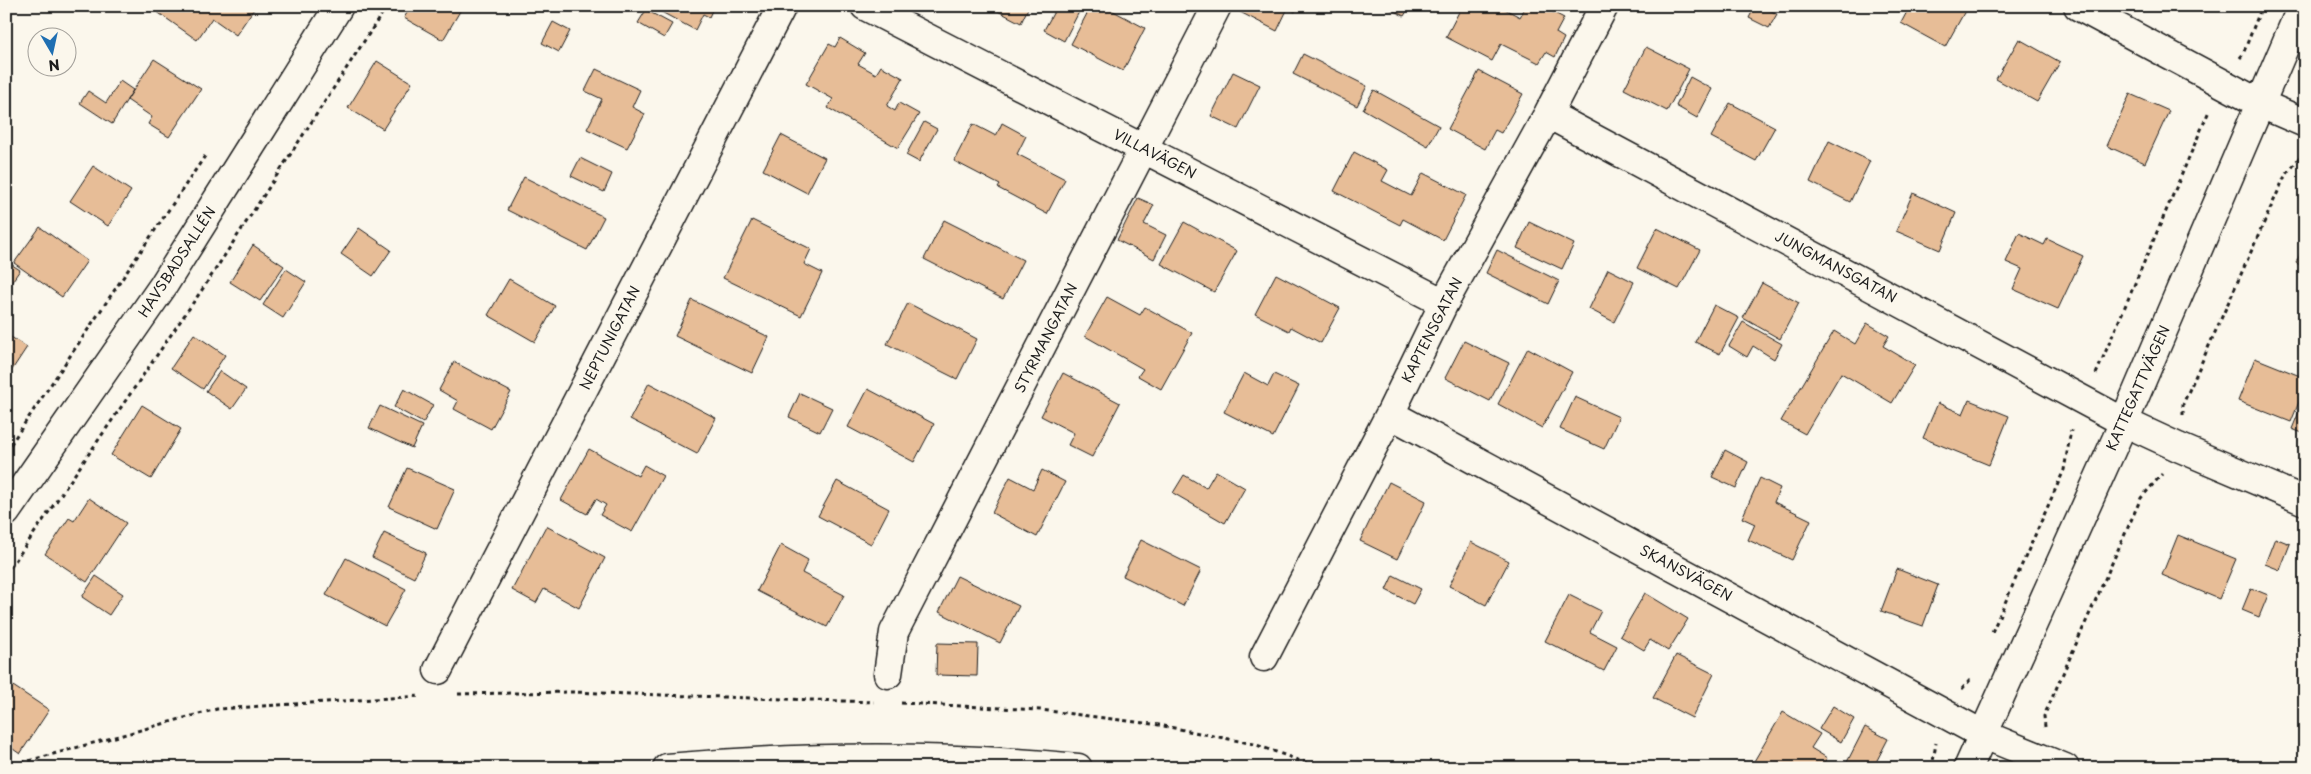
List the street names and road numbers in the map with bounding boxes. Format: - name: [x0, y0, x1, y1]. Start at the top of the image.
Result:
- street label: VILLAVÄGEN: [1110, 124, 1200, 183]
- street label: HAVSBADSALLÉN: [133, 202, 220, 321]
- street label: JUNGMANSGATAN: [1771, 225, 1901, 308]
- street label: KAPTENSGATAN: [1396, 273, 1467, 386]
- street label: STYRMANGATAN: [1009, 279, 1082, 396]
- street label: NEPTUNIGATAN: [574, 282, 645, 394]
- street label: KATTEGATTVÄGEN: [2100, 322, 2175, 454]
- street label: SKANSVÄGEN: [1636, 539, 1736, 606]

